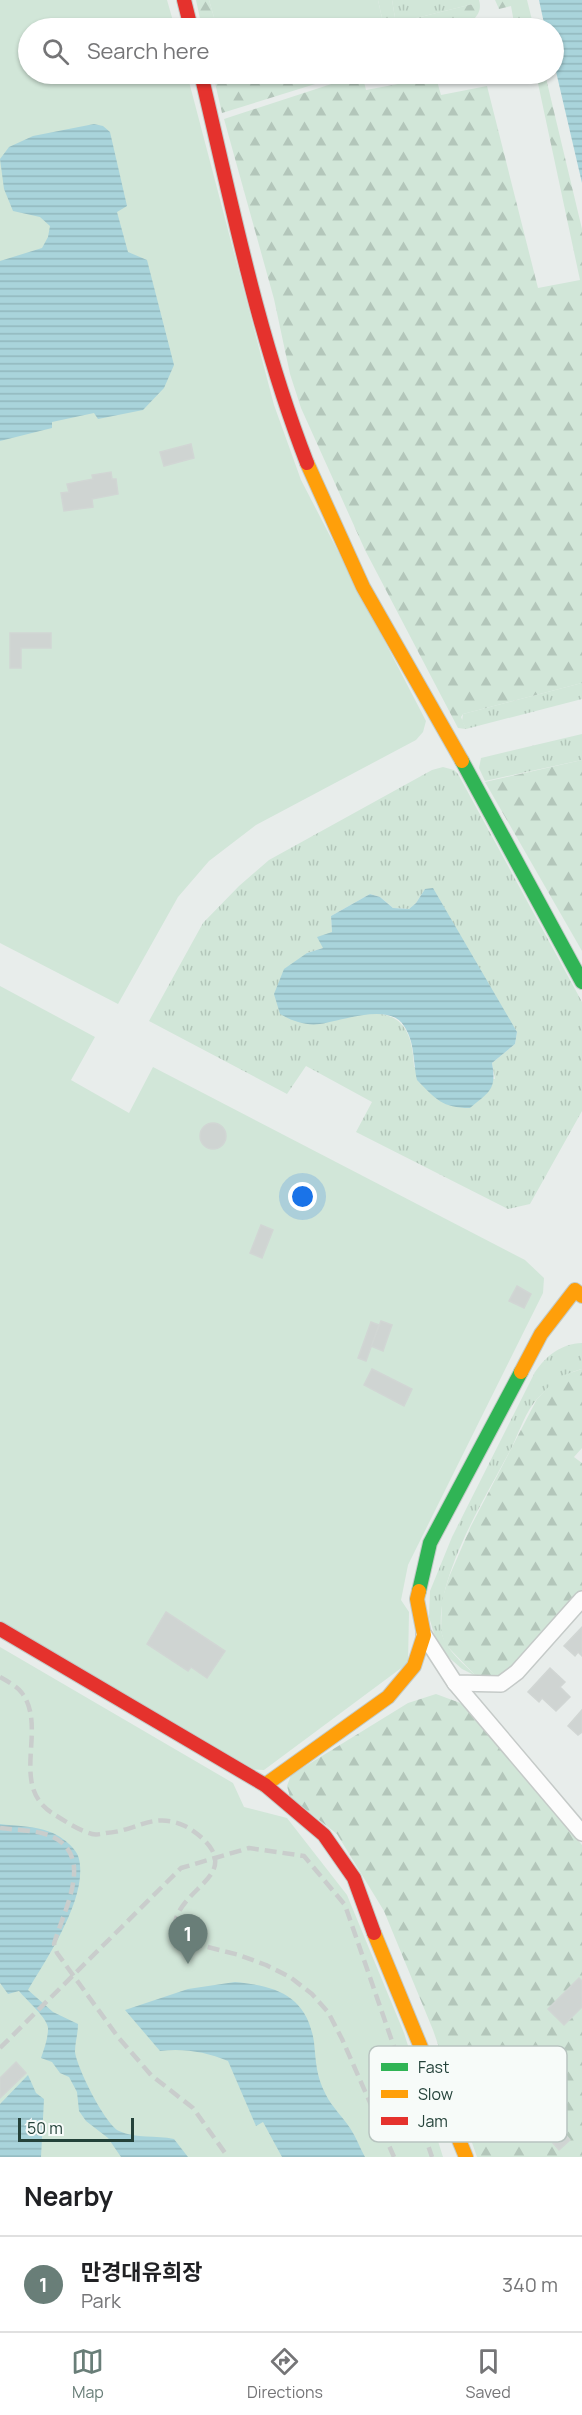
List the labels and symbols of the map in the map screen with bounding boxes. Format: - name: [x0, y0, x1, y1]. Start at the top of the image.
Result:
- your location: [288, 1182, 317, 1211]
- pin: 1: [168, 1914, 207, 1964]
- legend: [369, 2046, 567, 2142]
- text: Fast: [418, 2056, 449, 2078]
- text: Slow: [418, 2083, 453, 2105]
- text: Jam: [418, 2110, 448, 2132]
- scale bar: [18, 2115, 134, 2142]

